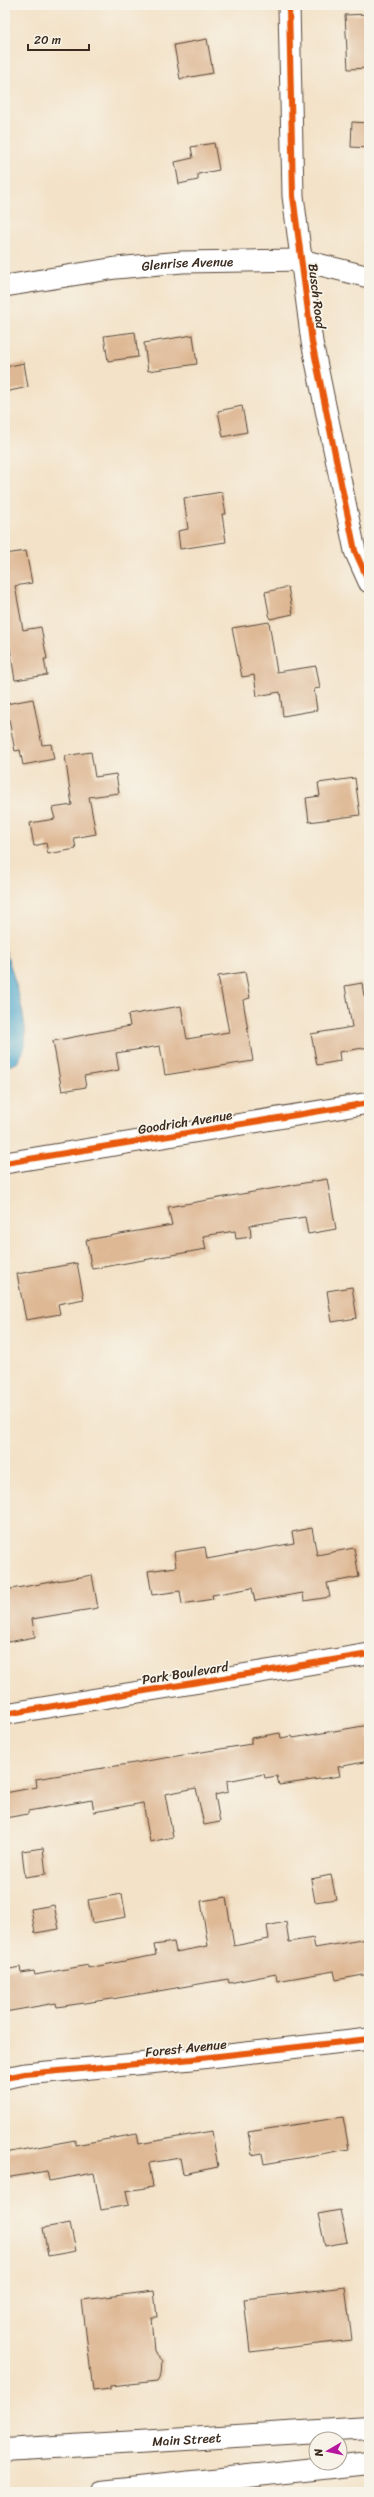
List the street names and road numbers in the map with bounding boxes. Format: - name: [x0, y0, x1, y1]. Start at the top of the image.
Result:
- street label: Glenrise Avenue: [141, 250, 233, 277]
- street label: Busch Road: [302, 262, 333, 331]
- street label: Goodrich Avenue: [136, 1103, 234, 1141]
- street label: Park Boulevard: [140, 1655, 231, 1691]
- street label: Forest Avenue: [144, 2032, 228, 2064]
- street label: Main Street: [152, 2425, 222, 2453]

